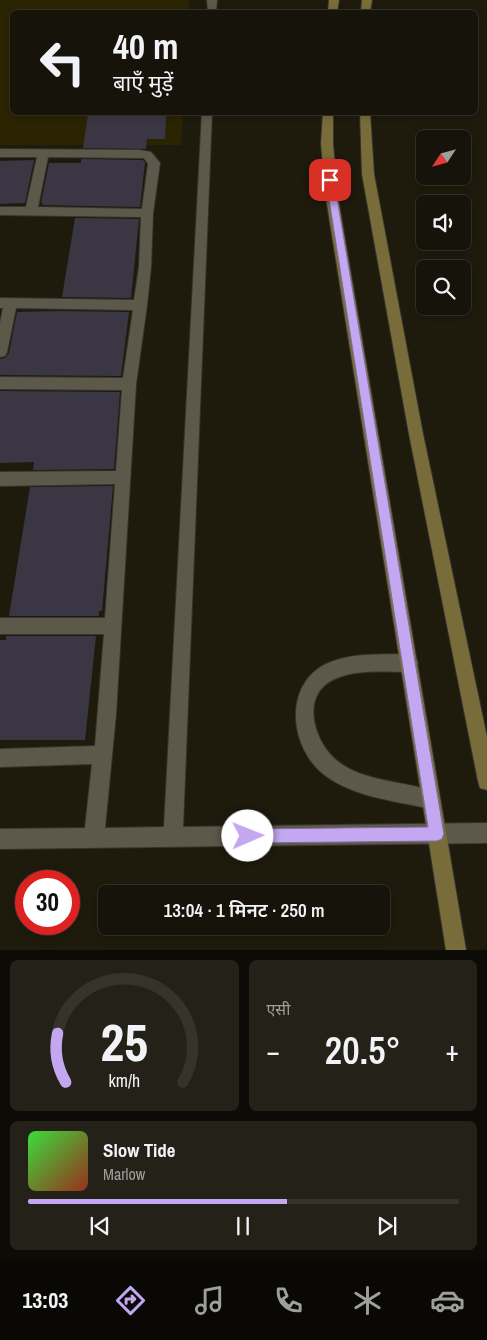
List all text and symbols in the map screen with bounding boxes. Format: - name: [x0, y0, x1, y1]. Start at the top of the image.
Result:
- text: 40 m: [113, 23, 178, 70]
- icon: left: [30, 30, 95, 95]
- text: बाएँ मुड़ें: [113, 68, 173, 98]
- north arrow: [416, 130, 471, 185]
- map controls: [416, 130, 471, 315]
- pin: [309, 159, 351, 201]
- icon: arrive: [316, 166, 344, 194]
- button: sound: [416, 195, 471, 250]
- button: search: [416, 260, 471, 315]
- position arrow: [221, 809, 273, 861]
- speed limit sign: 30: [15, 870, 80, 935]
- text: 13:04 · 1 मिनट · 250 m: [164, 897, 325, 923]
- text: एसी: [267, 998, 290, 1020]
- text: 25: [101, 1007, 148, 1077]
- text: 20.5°: [325, 1025, 401, 1076]
- text: −: [267, 1032, 280, 1070]
- text: +: [446, 1032, 459, 1070]
- text: km/h: [108, 1069, 140, 1093]
- text: Slow Tide: [103, 1137, 175, 1163]
- text: Marlow: [103, 1163, 145, 1185]
- icon: previous: [86, 1212, 114, 1240]
- icon: pause: [229, 1212, 257, 1240]
- icon: next: [373, 1212, 401, 1240]
- icon: directions: [113, 1283, 148, 1318]
- icon: music: [192, 1283, 227, 1318]
- icon: phone: [271, 1283, 306, 1318]
- icon: climate: [350, 1283, 385, 1318]
- icon: car: [430, 1283, 465, 1318]
- text: 13:03: [22, 1285, 68, 1315]

